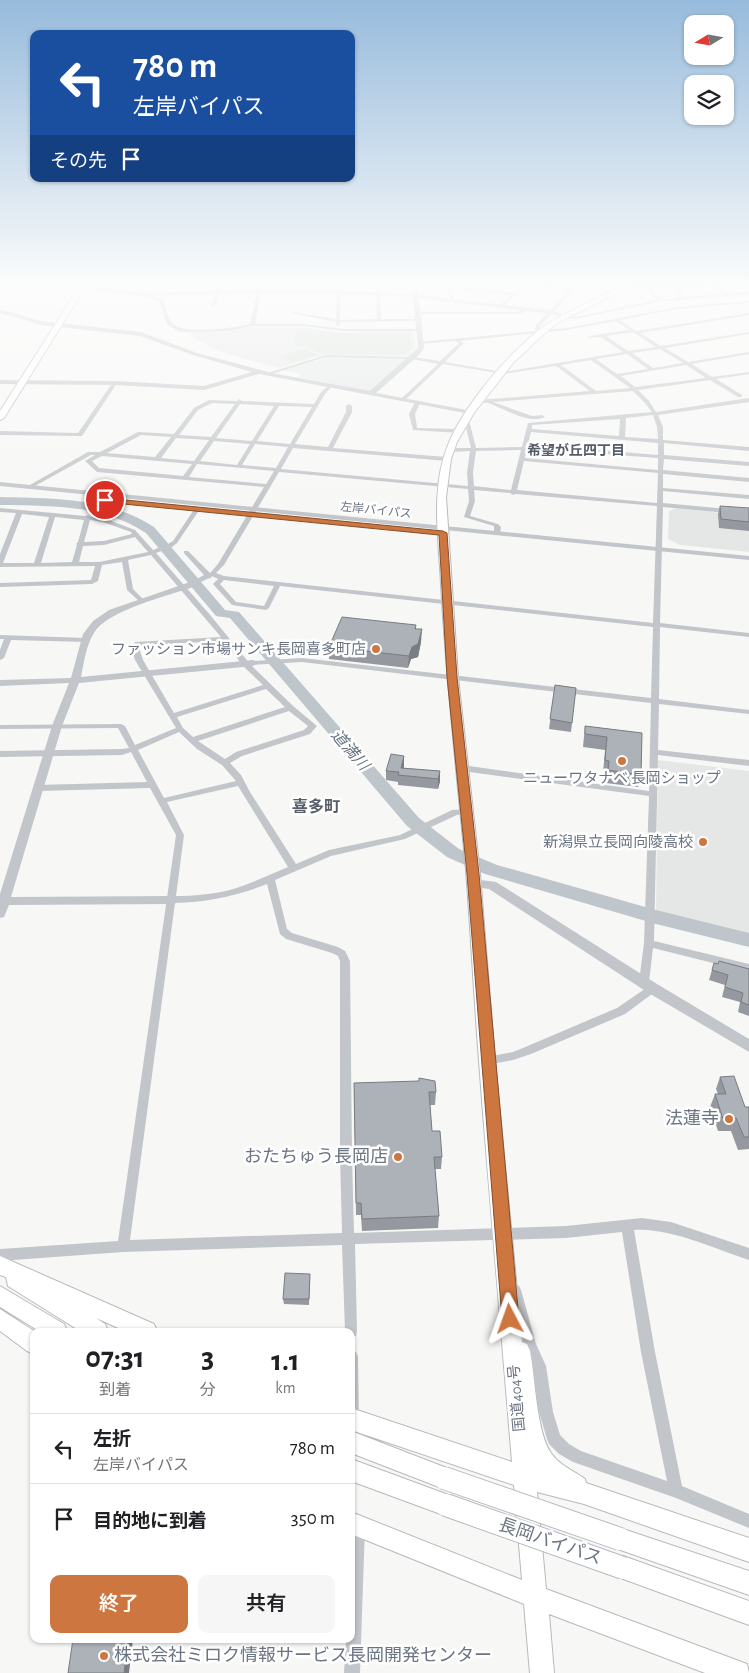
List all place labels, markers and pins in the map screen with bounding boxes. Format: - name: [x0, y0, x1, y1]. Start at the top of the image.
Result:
- pin: [84, 479, 126, 521]
- place label: ファッション市場サンキ長岡喜多町店: [111, 641, 366, 657]
- marker: ファッション市場サンキ長岡喜多町店: [370, 643, 382, 655]
- marker: ニューワタナベ 長岡ショップ: [616, 755, 628, 767]
- place label: ニューワタナベ 長岡ショップ: [523, 770, 721, 786]
- place label: 新潟県立長岡向陵高校: [543, 834, 693, 850]
- marker: 新潟県立長岡向陵高校: [697, 836, 709, 848]
- place label: 法蓮寺: [665, 1109, 719, 1128]
- marker: 法蓮寺: [723, 1113, 735, 1125]
- place label: おたちゅう長岡店: [244, 1147, 388, 1166]
- marker: おたちゅう長岡店: [392, 1151, 404, 1163]
- place label: 株式会社ミロク情報サービス長岡開発センター: [114, 1646, 492, 1665]
- marker: 株式会社ミロク情報サービス長岡開発センター: [98, 1650, 110, 1662]

